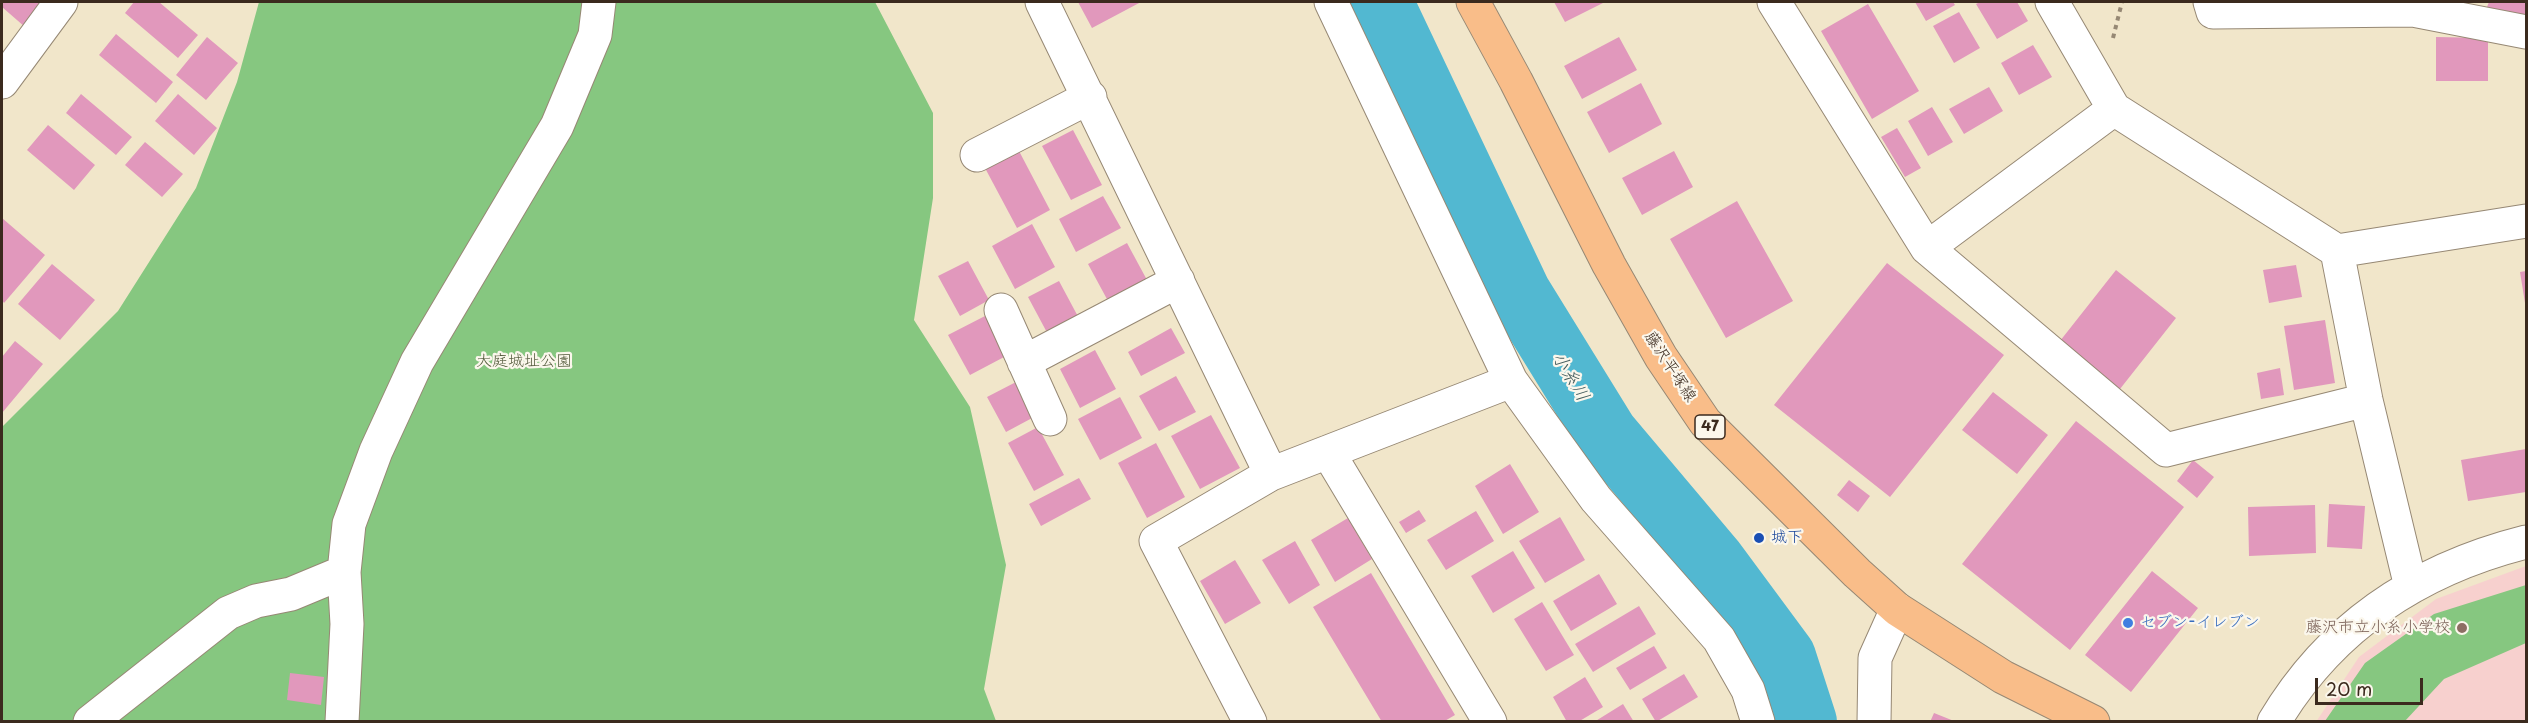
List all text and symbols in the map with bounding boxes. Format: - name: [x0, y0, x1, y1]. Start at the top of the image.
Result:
- street label: 藤沢平塚線: [1640, 328, 1700, 406]
- water label: 小糸川: [1547, 348, 1593, 406]
- park label: 大庭城址公園: [476, 352, 572, 372]
- road number: 47: [1695, 415, 1725, 439]
- place label: 城下: [1771, 528, 1803, 548]
- marker: 城下: [1752, 531, 1766, 545]
- place label: セブン-イレブン: [2140, 613, 2260, 633]
- marker: セブン-イレブン: [2121, 616, 2135, 630]
- place label: 藤沢市立小糸小学校: [2306, 618, 2450, 638]
- marker: 藤沢市立小糸小学校: [2455, 621, 2469, 635]
- scale bar: [2318, 666, 2426, 704]
- text: 20 m: [2326, 675, 2372, 702]

